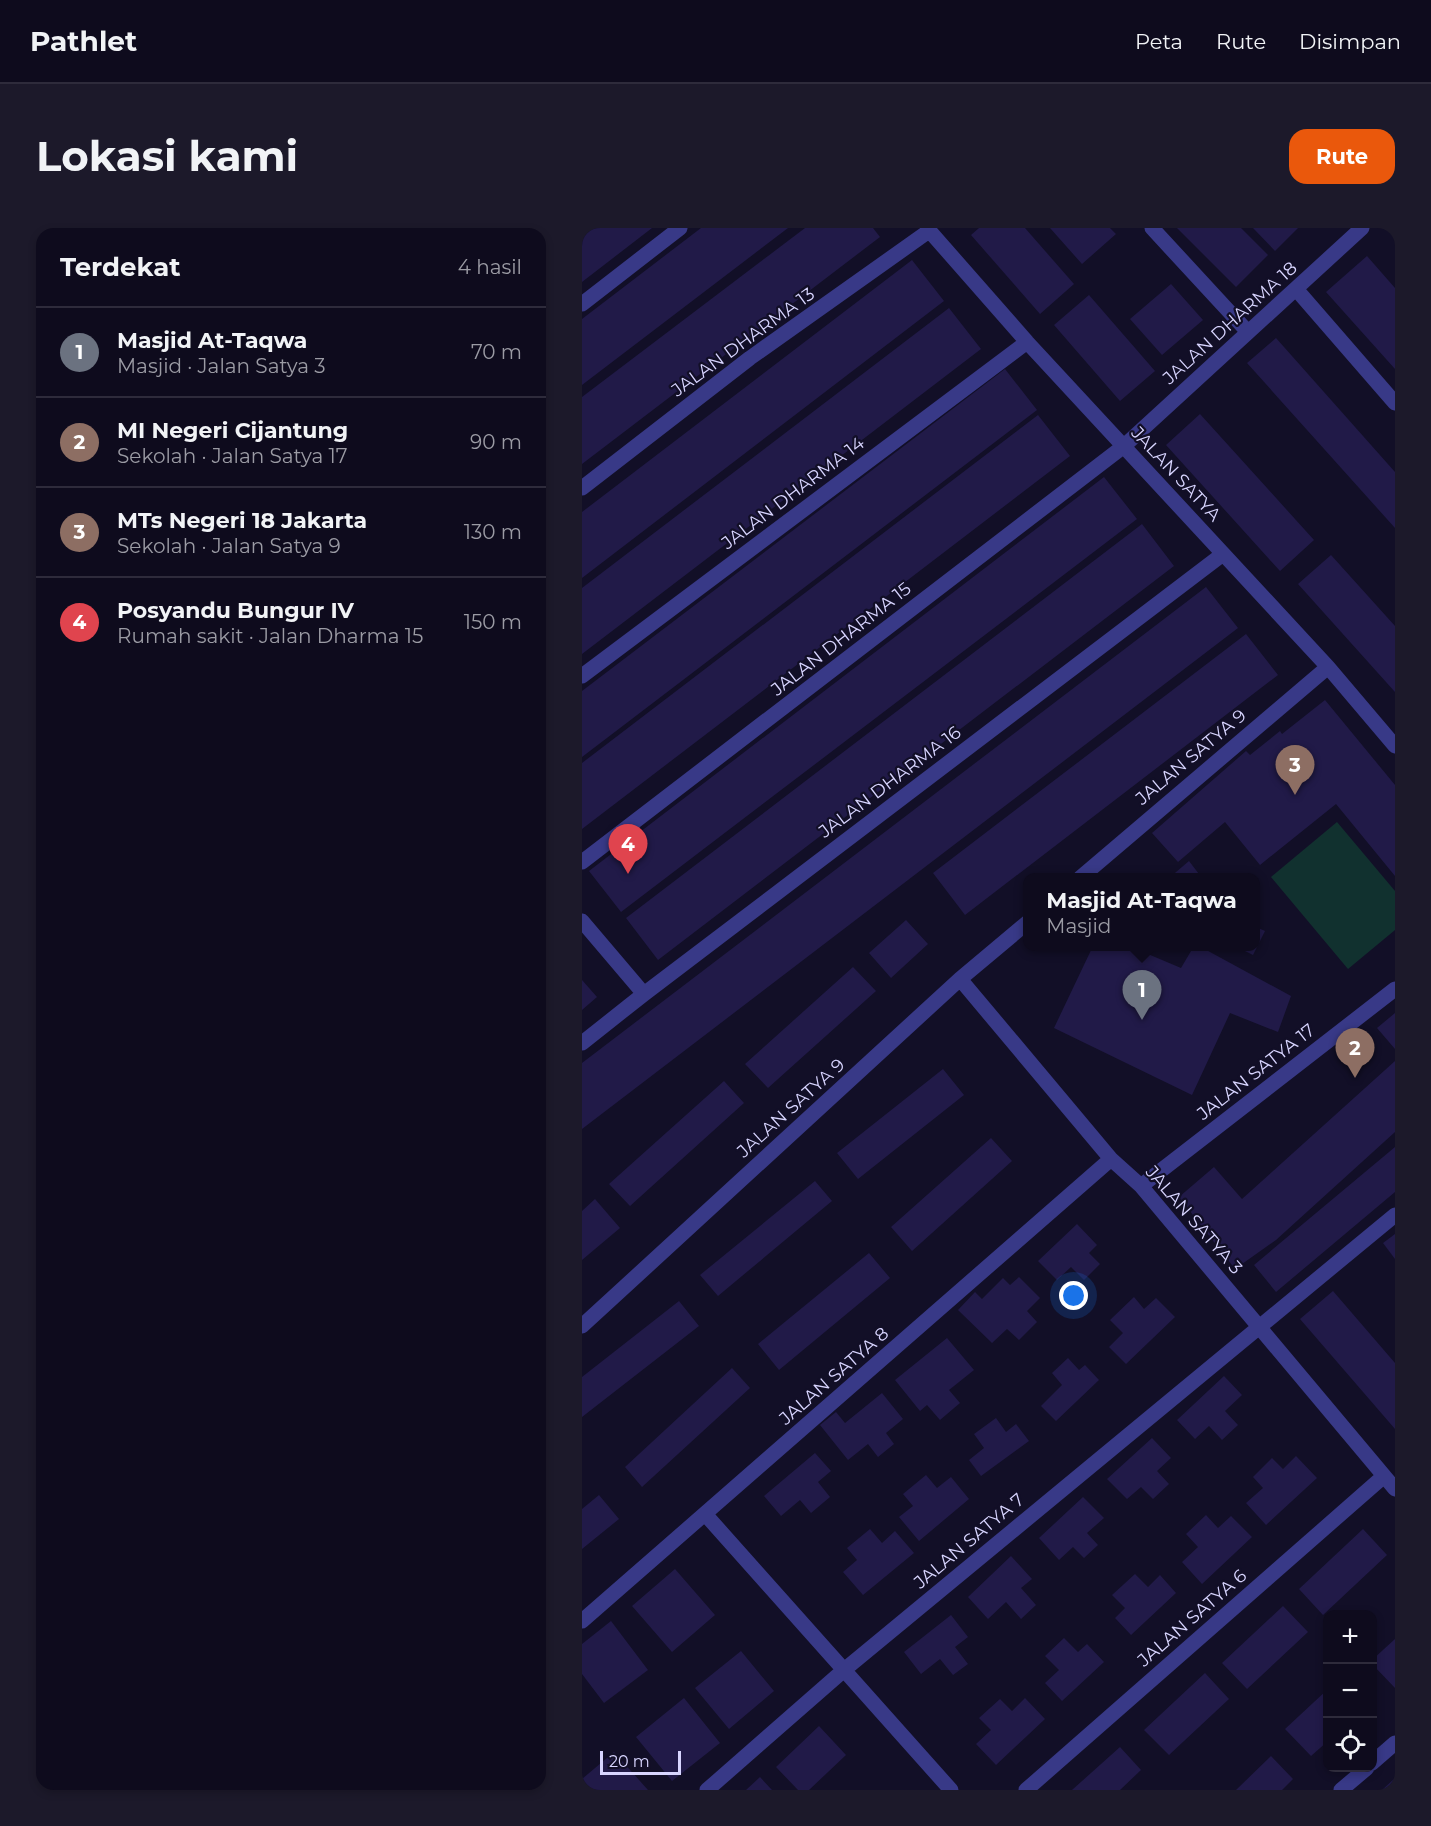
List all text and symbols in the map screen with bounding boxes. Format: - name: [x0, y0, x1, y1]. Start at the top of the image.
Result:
- text: Pathlet: [30, 24, 137, 58]
- text: Peta: [1135, 29, 1183, 54]
- text: Rute: [1216, 29, 1266, 54]
- text: Disimpan: [1299, 29, 1401, 54]
- button: Rute: [1289, 129, 1395, 184]
- text: Lokasi kami: [36, 130, 298, 182]
- text: Terdekat: [60, 251, 181, 283]
- text: 4 hasil: [458, 255, 522, 279]
- street label: JALAN DHARMA 18: [1158, 257, 1302, 390]
- street label: JALAN DHARMA 13: [666, 283, 819, 402]
- text: Masjid At-Taqwa: [117, 327, 307, 354]
- text: 1: [76, 340, 83, 364]
- text: 70 m: [471, 340, 522, 364]
- text: Masjid · Jalan Satya 3: [117, 354, 326, 378]
- text: MI Negeri Cijantung: [117, 417, 348, 444]
- street label: JALAN SATYA: [1126, 421, 1226, 526]
- text: 2: [74, 430, 85, 454]
- text: 90 m: [470, 430, 522, 454]
- street label: JALAN DHARMA 14: [716, 432, 869, 554]
- text: Sekolah · Jalan Satya 17: [117, 444, 347, 468]
- text: MTs Negeri 18 Jakarta: [117, 507, 367, 534]
- text: 3: [74, 520, 85, 544]
- text: 130 m: [464, 520, 522, 544]
- text: Sekolah · Jalan Satya 9: [117, 534, 341, 558]
- street label: JALAN DHARMA 15: [766, 578, 915, 701]
- text: Posyandu Bungur IV: [117, 597, 354, 624]
- text: 4: [73, 610, 86, 634]
- text: 150 m: [464, 610, 522, 634]
- text: Rumah sakit · Jalan Dharma 15: [117, 624, 423, 648]
- street label: JALAN SATYA 9: [1131, 704, 1251, 810]
- street label: JALAN DHARMA 16: [814, 721, 965, 843]
- pin: 3: [1276, 746, 1314, 795]
- pin: 4: [608, 824, 648, 874]
- popup: [1023, 873, 1260, 951]
- text: Masjid At-Taqwa: [1046, 887, 1237, 914]
- text: Masjid: [1046, 914, 1111, 938]
- pin: 1: [1122, 970, 1162, 1020]
- street label: JALAN SATYA 17: [1192, 1019, 1319, 1125]
- pin: 2: [1336, 1028, 1374, 1078]
- street label: JALAN SATYA 9: [732, 1054, 849, 1163]
- street label: JALAN SATYA 3: [1140, 1161, 1247, 1279]
- your location: [1059, 1281, 1088, 1310]
- street label: JALAN SATYA 8: [774, 1322, 893, 1430]
- street label: JALAN SATYA 7: [909, 1489, 1029, 1594]
- street label: JALAN SATYA 6: [1132, 1565, 1251, 1672]
- map controls: [1323, 1610, 1377, 1772]
- button: +: [1323, 1610, 1377, 1664]
- button: −: [1323, 1664, 1377, 1718]
- button: locate: [1323, 1718, 1377, 1772]
- scale bar: [600, 1748, 681, 1776]
- text: 20 m: [609, 1752, 650, 1771]

